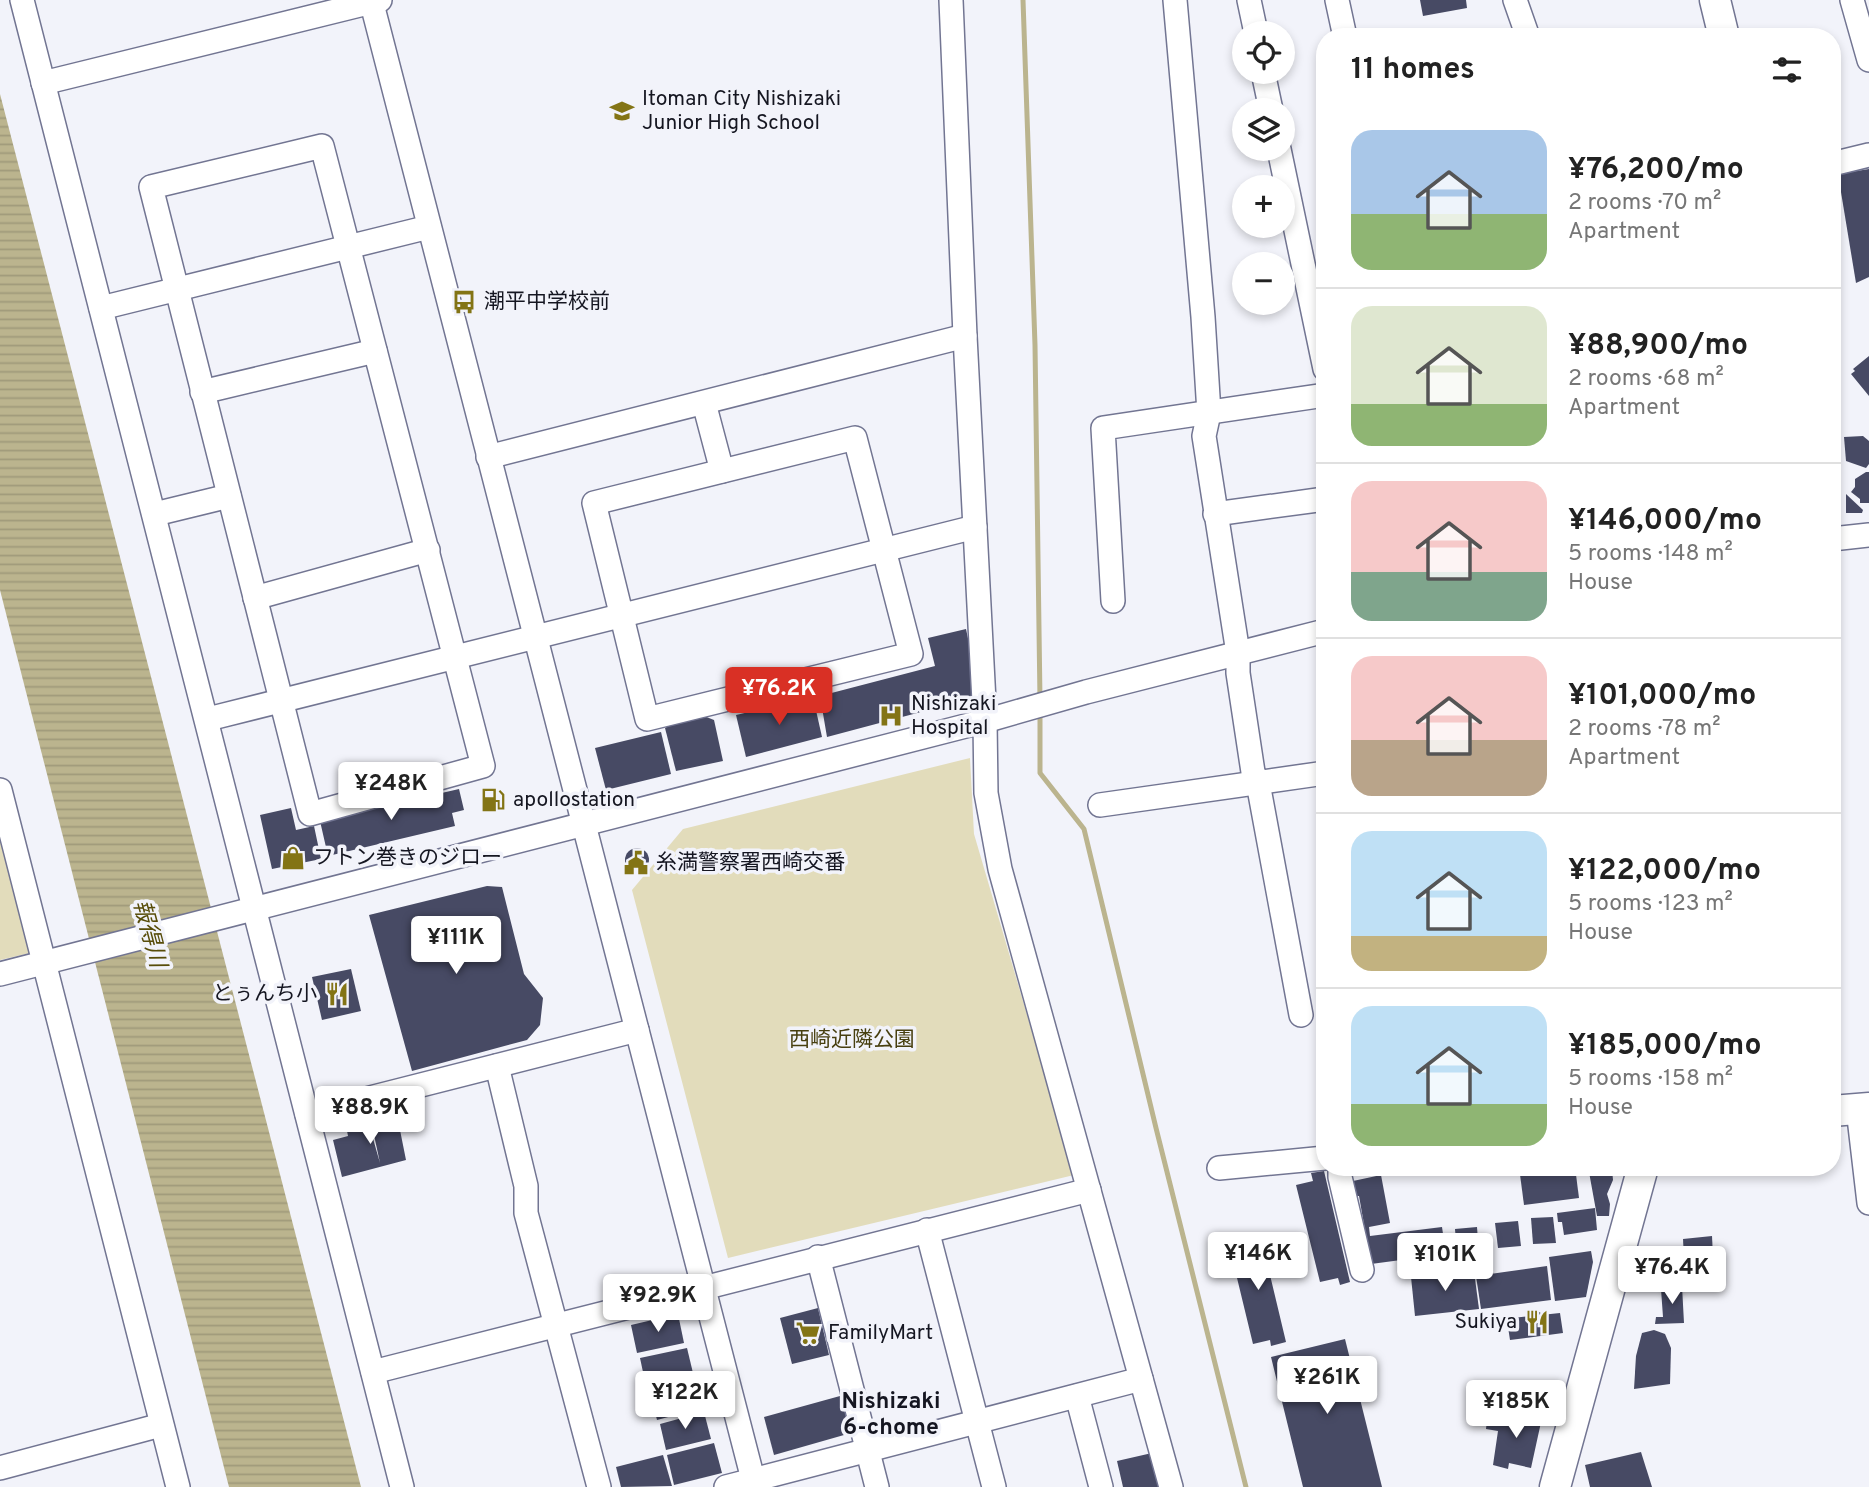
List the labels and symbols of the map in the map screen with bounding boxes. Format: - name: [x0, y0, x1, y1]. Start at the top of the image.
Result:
- place label: Itoman City Nishizaki Junior High School: [642, 86, 841, 137]
- school or university icon: Itoman City Nishizaki Junior High School: [608, 97, 636, 125]
- bus stop icon: 潮平中学校前: [450, 288, 478, 316]
- place label: 潮平中学校前: [484, 289, 610, 316]
- pin: ¥76.2K: [722, 668, 836, 727]
- place label: Nishizaki Hospital: [911, 691, 996, 742]
- hospital icon: Nishizaki Hospital: [877, 702, 905, 730]
- pin: ¥248K: [342, 762, 440, 822]
- fuel station icon: apollostation: [479, 786, 507, 814]
- place label: apollostation: [513, 787, 635, 814]
- shop icon: フトン巻きのジロー: [279, 844, 307, 872]
- place label: フトン巻きのジロー: [313, 845, 502, 872]
- public building icon: 糸満警察署西崎交番: [622, 849, 650, 877]
- place label: 糸満警察署西崎交番: [656, 850, 845, 877]
- water label: 報得川: [125, 897, 172, 974]
- pin: ¥111K: [407, 916, 505, 976]
- restaurant icon: とぅんち小: [323, 980, 351, 1008]
- place label: とぅんち小: [212, 981, 317, 1008]
- park label: 西崎近隣公園: [789, 1027, 915, 1054]
- pin: ¥88.9K: [313, 1086, 427, 1146]
- pin: ¥146K: [1209, 1232, 1307, 1292]
- pin: ¥101K: [1396, 1234, 1494, 1293]
- pin: ¥76.4K: [1615, 1246, 1729, 1306]
- pin: ¥92.9K: [601, 1274, 715, 1334]
- restaurant icon: Sukiya: [1523, 1308, 1551, 1336]
- place label: Sukiya: [1454, 1309, 1517, 1336]
- supermarket icon: FamilyMart: [794, 1319, 822, 1347]
- place label: FamilyMart: [828, 1320, 933, 1347]
- pin: ¥261K: [1278, 1356, 1376, 1416]
- pin: ¥122K: [636, 1372, 734, 1431]
- pin: ¥185K: [1467, 1380, 1565, 1440]
- district label: Nishizaki 6-chome: [841, 1388, 941, 1443]

